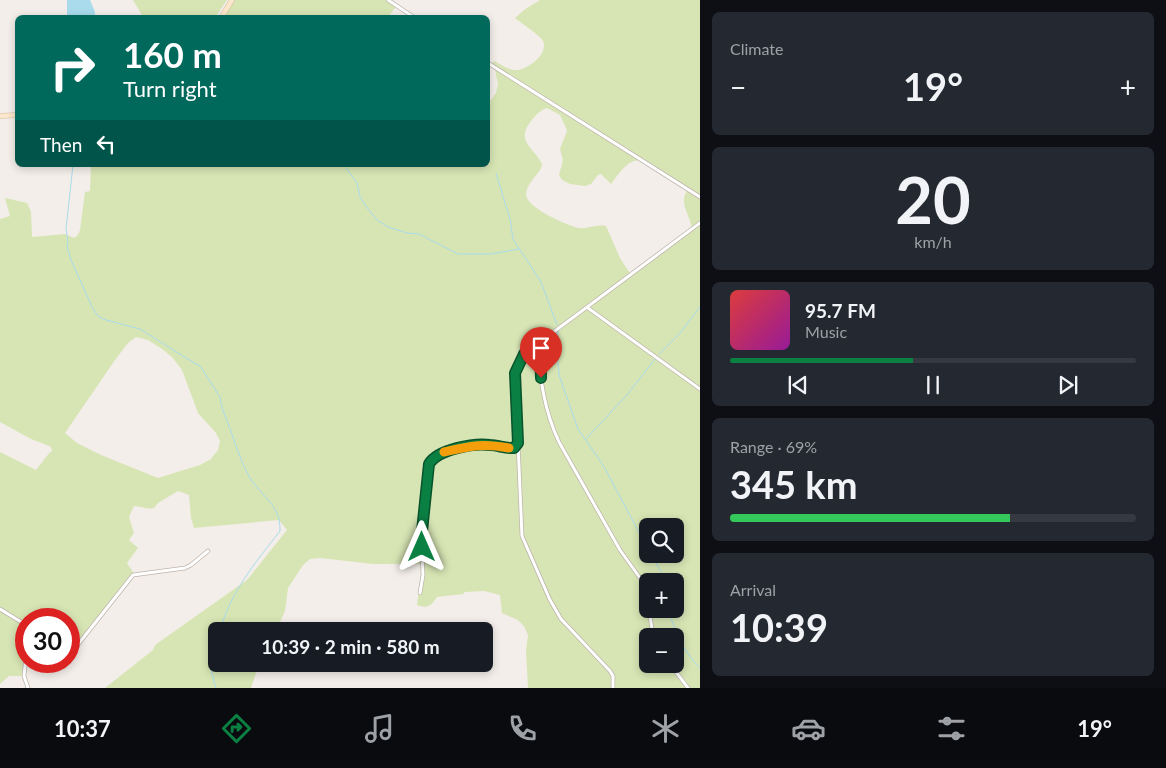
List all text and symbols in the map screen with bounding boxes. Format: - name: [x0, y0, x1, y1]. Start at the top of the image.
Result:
- text: 160 m: [123, 33, 222, 75]
- icon: right: [40, 35, 105, 100]
- text: Climate: [730, 39, 783, 58]
- text: 19°: [903, 63, 963, 109]
- text: −: [730, 70, 746, 104]
- text: +: [1120, 70, 1136, 104]
- text: Turn right: [123, 75, 217, 102]
- icon: left: [92, 130, 120, 158]
- text: Then: [40, 133, 82, 156]
- text: 20: [895, 160, 971, 238]
- text: km/h: [914, 232, 952, 251]
- text: 95.7 FM: [805, 299, 876, 322]
- text: Music: [805, 322, 847, 341]
- pin: [520, 327, 562, 378]
- icon: arrive: [527, 334, 555, 362]
- icon: previous: [784, 371, 812, 399]
- icon: pause: [919, 371, 947, 399]
- icon: next: [1054, 371, 1082, 399]
- text: Range · 69%: [730, 437, 817, 456]
- text: 345 km: [730, 461, 858, 507]
- map controls: [639, 518, 684, 673]
- button: search: [639, 518, 684, 563]
- position arrow: [395, 520, 447, 572]
- button: +: [639, 573, 684, 618]
- text: Arrival: [730, 580, 776, 599]
- text: 10:39: [730, 604, 828, 650]
- speed limit sign: 30: [15, 608, 80, 673]
- button: −: [639, 628, 684, 673]
- text: 10:39 · 2 min · 580 m: [261, 635, 440, 658]
- icon: directions: [219, 711, 254, 746]
- icon: music: [362, 711, 397, 746]
- icon: phone: [505, 711, 540, 746]
- icon: climate: [648, 711, 683, 746]
- icon: car: [791, 711, 826, 746]
- icon: filters: [934, 711, 969, 746]
- text: 10:37: [54, 715, 111, 742]
- text: 19°: [1077, 715, 1112, 742]

